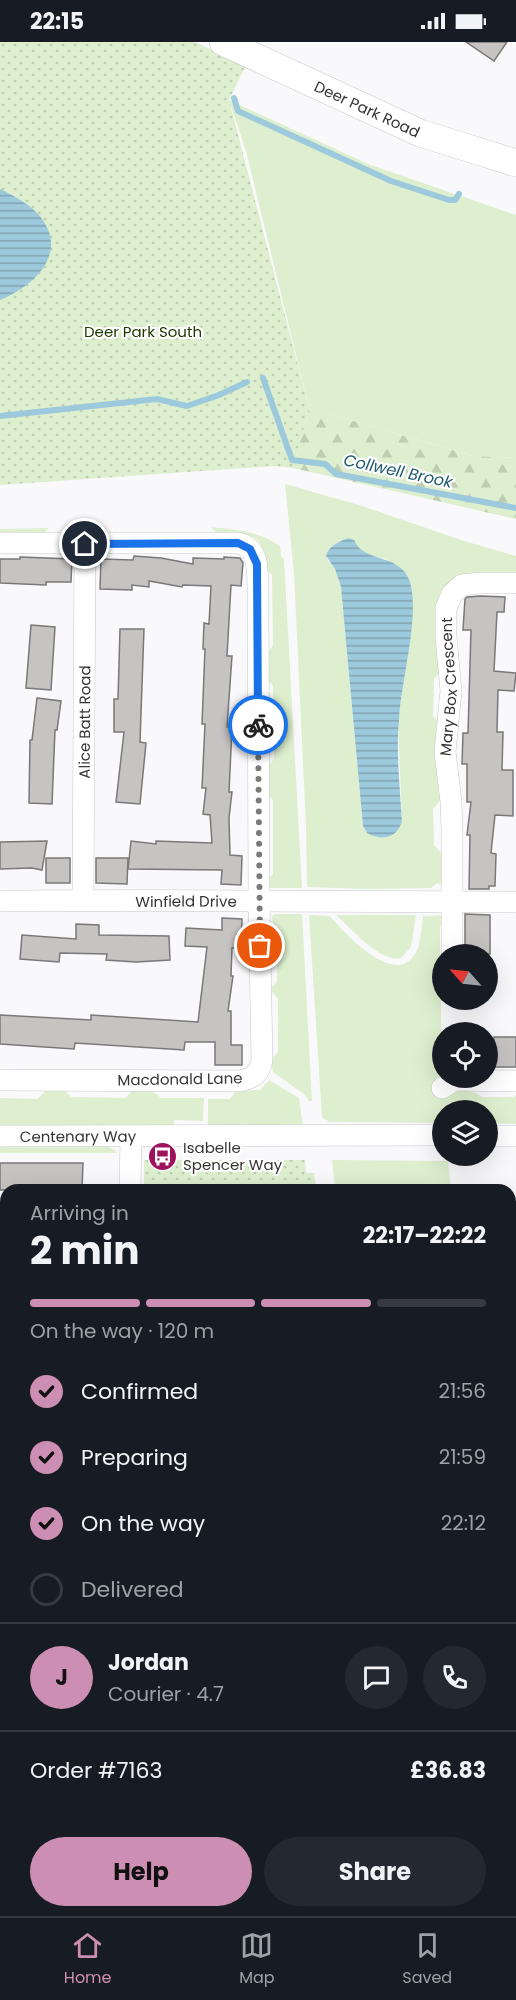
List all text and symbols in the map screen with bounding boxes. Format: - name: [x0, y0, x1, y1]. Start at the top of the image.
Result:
- text: 22:15: [30, 6, 84, 37]
- street label: Deer Park Road: [311, 75, 424, 142]
- park label: Deer Park South: [84, 321, 202, 342]
- water label: Collwell Brook: [341, 448, 455, 494]
- pin: [59, 518, 110, 569]
- icon: home: [68, 527, 101, 560]
- street label: Mary Box Crescent: [434, 617, 462, 757]
- street label: Alice Batt Road: [73, 665, 95, 779]
- courier: [228, 695, 288, 755]
- icon: bike: [242, 709, 275, 742]
- street label: Winfield Drive: [135, 890, 237, 911]
- pin: [234, 920, 285, 971]
- icon: bag: [243, 929, 276, 962]
- north arrow: [432, 944, 498, 1010]
- map controls: [432, 944, 498, 1166]
- button: locate: [432, 1022, 498, 1088]
- street label: Macdonald Lane: [117, 1067, 243, 1091]
- button: layers: [432, 1100, 498, 1166]
- street label: Centenary Way: [20, 1125, 137, 1146]
- place label: Isabelle Spencer Way: [183, 1137, 283, 1175]
- bus stop icon: Isabelle Spencer Way: [146, 1140, 178, 1172]
- text: Arriving in: [30, 1199, 129, 1227]
- text: 22:17–22:22: [363, 1220, 486, 1251]
- text: 2 min: [30, 1223, 140, 1278]
- text: On the way · 120 m: [30, 1317, 214, 1345]
- icon: check: [30, 1375, 63, 1408]
- text: Confirmed: [81, 1376, 198, 1407]
- text: 21:56: [439, 1377, 486, 1405]
- icon: check: [30, 1441, 63, 1474]
- text: Preparing: [81, 1442, 188, 1473]
- text: 21:59: [439, 1443, 486, 1471]
- icon: check: [30, 1507, 63, 1540]
- text: On the way: [81, 1508, 205, 1539]
- text: 22:12: [441, 1509, 486, 1537]
- text: Delivered: [81, 1574, 184, 1605]
- button: chat: [345, 1646, 408, 1709]
- button: phone: [423, 1646, 486, 1709]
- text: Jordan: [108, 1647, 189, 1678]
- text: J: [55, 1662, 68, 1693]
- text: Courier · 4.7: [108, 1680, 224, 1708]
- text: Order #7163: [30, 1755, 163, 1786]
- text: £36.83: [410, 1755, 486, 1786]
- button: Help: [30, 1837, 252, 1906]
- button: Share: [264, 1837, 486, 1906]
- tab: Home: [64, 1929, 112, 1990]
- tab: Map: [239, 1929, 275, 1990]
- tab: Saved: [402, 1929, 452, 1990]

